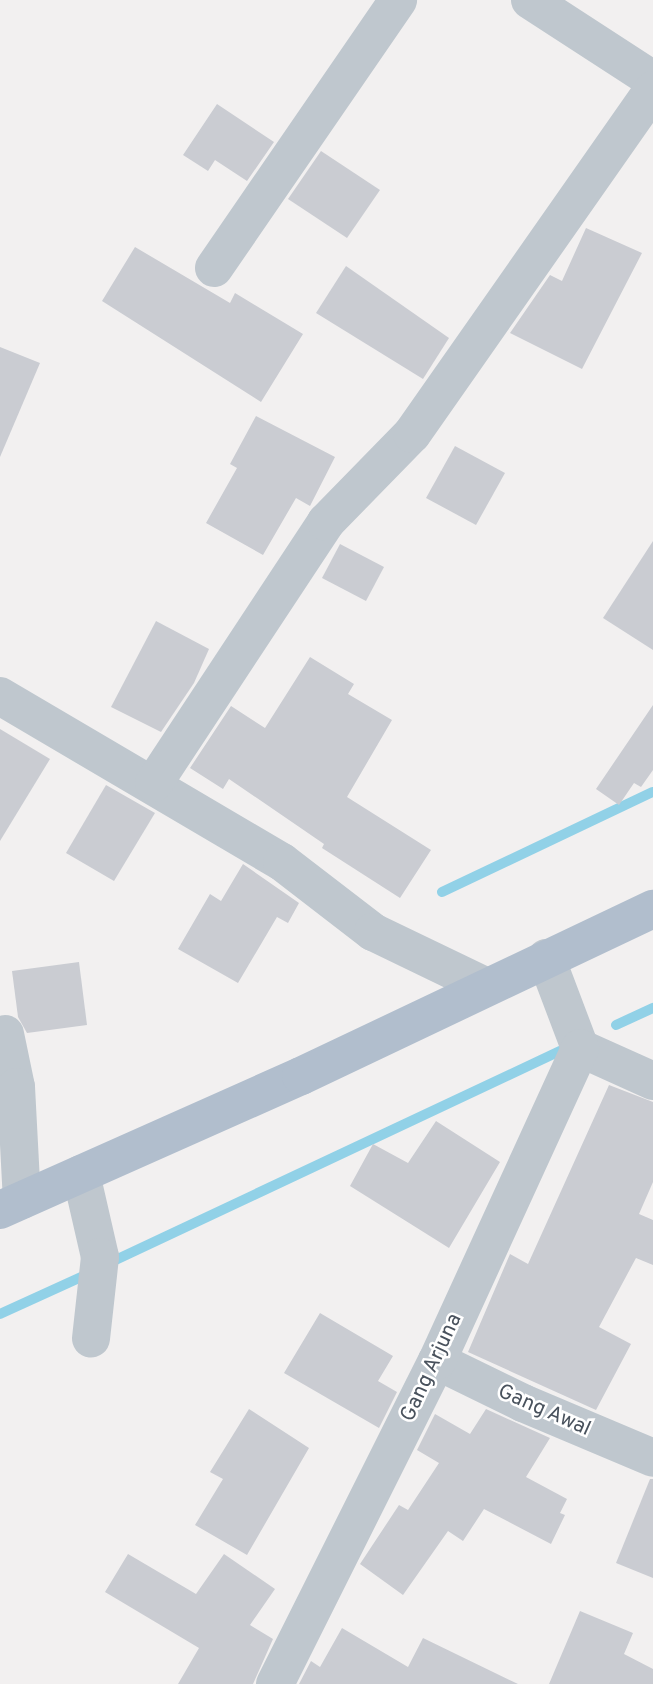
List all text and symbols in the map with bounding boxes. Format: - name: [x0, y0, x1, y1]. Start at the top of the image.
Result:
- street label: Gang Arjuna: [396, 1310, 468, 1426]
- street label: Gang Awal: [493, 1379, 595, 1443]

